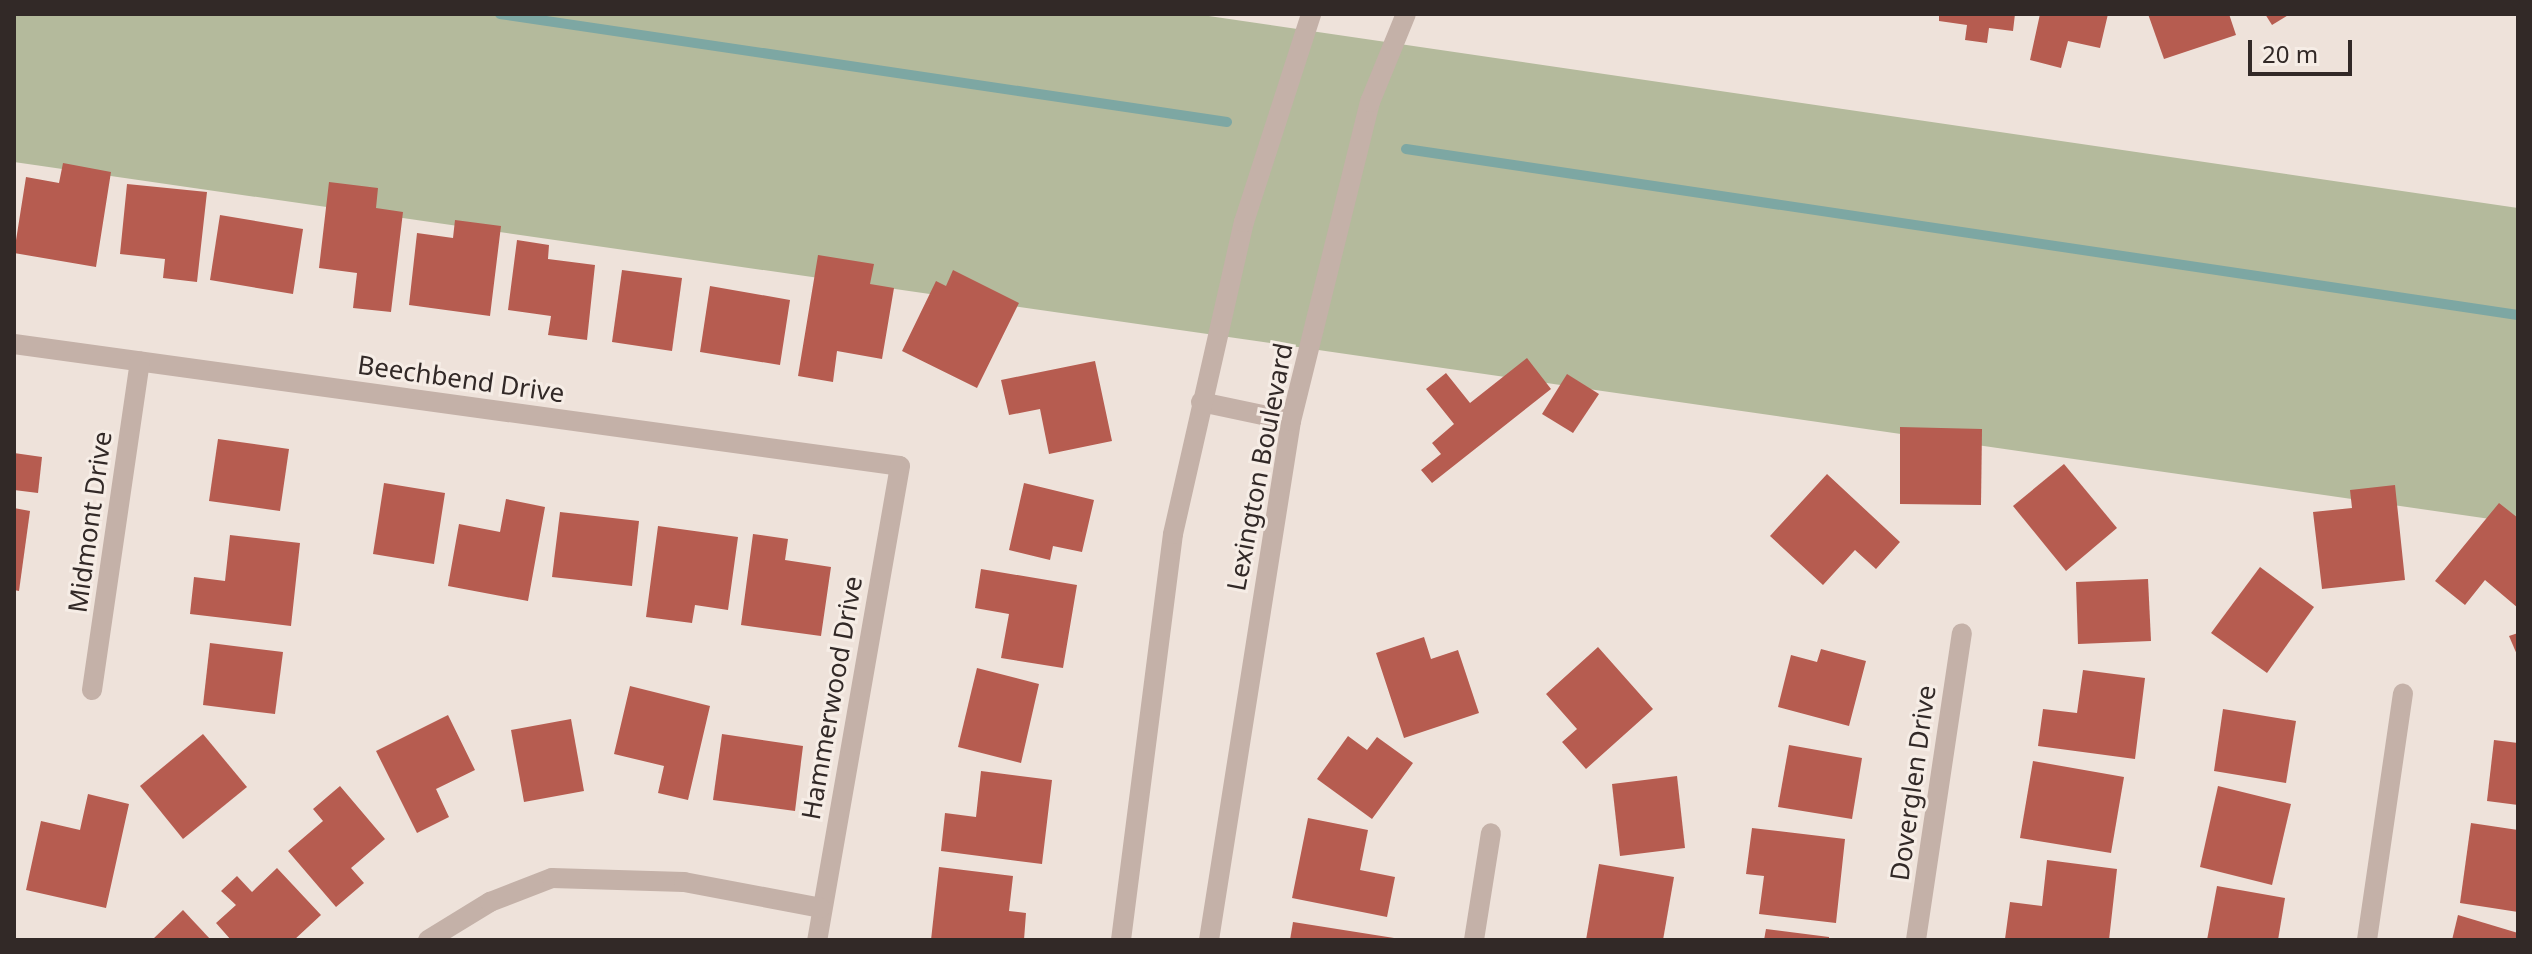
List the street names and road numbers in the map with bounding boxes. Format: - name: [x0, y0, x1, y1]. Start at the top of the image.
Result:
- street label: Lexington Boulevard: [1221, 340, 1299, 594]
- street label: Beechbend Drive: [356, 349, 566, 409]
- street label: Midmont Drive: [62, 429, 118, 615]
- street label: Hammerwood Drive: [795, 574, 869, 822]
- street label: Doverglen Drive: [1884, 683, 1942, 883]

